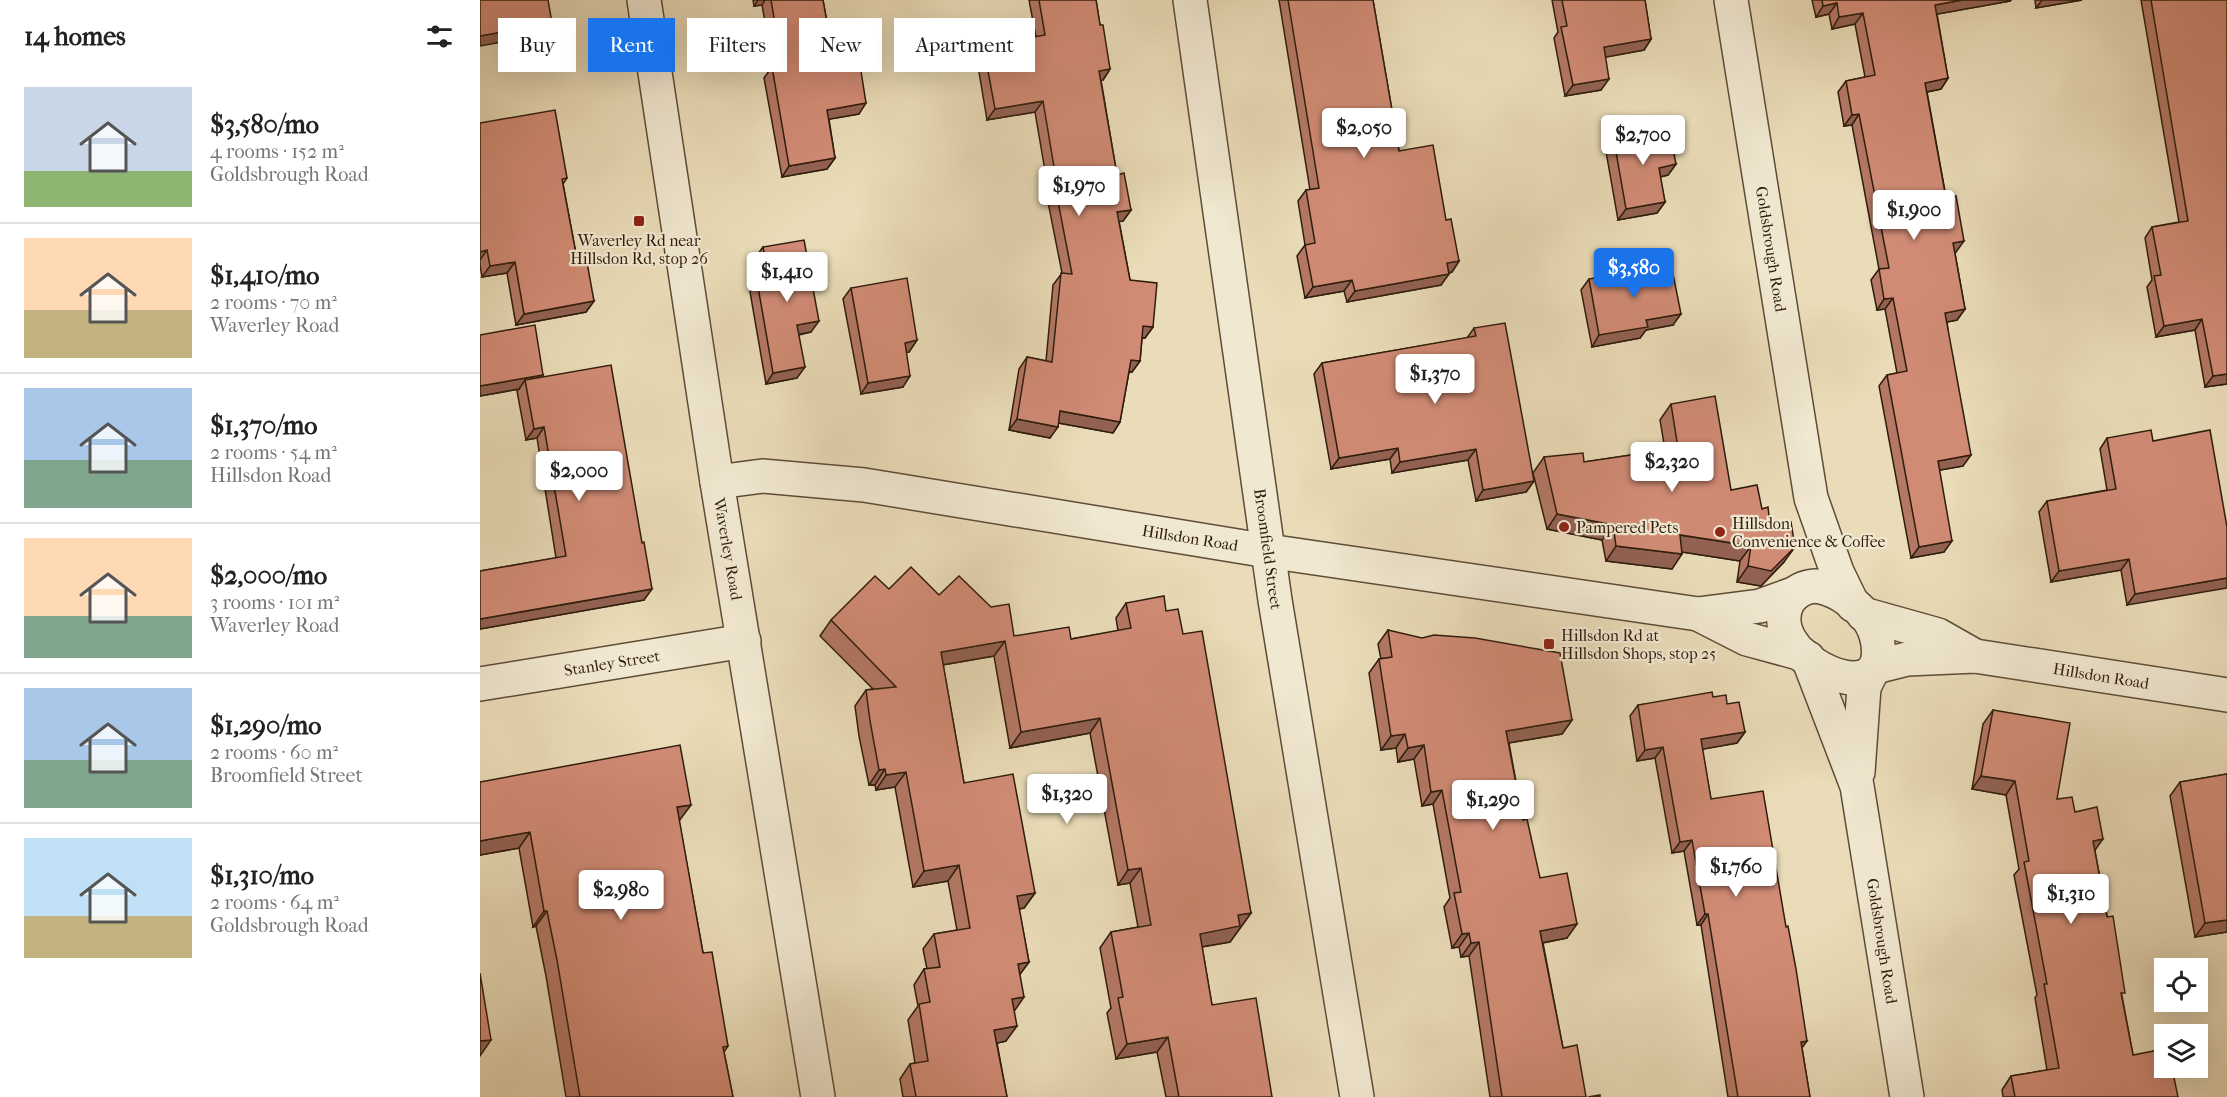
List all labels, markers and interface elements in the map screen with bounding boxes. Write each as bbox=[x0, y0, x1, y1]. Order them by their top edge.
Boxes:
chip: Buy bbox=[498, 18, 576, 72]
chip: Rent bbox=[588, 18, 675, 72]
chip: Filters bbox=[687, 18, 787, 72]
chip: New bbox=[799, 18, 882, 72]
chip: Apartment bbox=[894, 18, 1035, 72]
icon: filters bbox=[423, 20, 456, 53]
text: 14 homes bbox=[24, 21, 126, 52]
pin: $2,050 bbox=[1315, 108, 1413, 159]
text: $3,580/mo bbox=[210, 109, 319, 140]
icon: home bbox=[72, 111, 144, 183]
pin: $2,700 bbox=[1594, 115, 1692, 166]
text: $2,050 bbox=[1336, 116, 1392, 139]
text: $2,700 bbox=[1615, 123, 1671, 146]
text: 4 rooms · 152 m² bbox=[210, 140, 344, 163]
text: Goldsbrough Road bbox=[210, 163, 369, 186]
pin: $1,970 bbox=[1030, 166, 1128, 217]
text: $1,970 bbox=[1052, 174, 1106, 197]
street label: Goldsbrough Road bbox=[1752, 185, 1790, 313]
pin: $1,900 bbox=[1865, 190, 1963, 241]
text: $1,900 bbox=[1887, 198, 1941, 221]
marker: Waverley Rd near Hillsdon Rd, stop 26 bbox=[632, 214, 646, 228]
place label: Waverley Rd near Hillsdon Rd, stop 26 bbox=[570, 231, 708, 268]
pin: $3,580 bbox=[1585, 248, 1683, 299]
pin: $1,410 bbox=[738, 252, 836, 303]
text: $3,580 bbox=[1608, 256, 1660, 279]
text: $1,410/mo bbox=[210, 260, 320, 291]
text: $1,410 bbox=[761, 260, 813, 283]
icon: home bbox=[72, 262, 144, 334]
text: 2 rooms · 70 m² bbox=[210, 291, 337, 314]
text: Waverley Road bbox=[210, 314, 339, 337]
pin: $1,370 bbox=[1386, 354, 1484, 405]
text: $1,370 bbox=[1410, 362, 1461, 385]
text: $1,370/mo bbox=[210, 410, 317, 441]
icon: home bbox=[72, 412, 144, 484]
text: 2 rooms · 54 m² bbox=[210, 441, 337, 464]
pin: $2,320 bbox=[1623, 442, 1721, 493]
text: $2,320 bbox=[1645, 450, 1699, 473]
pin: $2,000 bbox=[530, 451, 628, 502]
text: $2,000 bbox=[550, 459, 608, 482]
text: Hillsdon Road bbox=[210, 464, 332, 487]
street label: Broomfield Street bbox=[1250, 487, 1286, 611]
street label: Waverley Road bbox=[709, 495, 746, 602]
place label: Hillsdon Convenience & Coffee bbox=[1732, 514, 1886, 551]
place label: Pampered Pets bbox=[1576, 518, 1678, 537]
marker: Pampered Pets bbox=[1557, 520, 1571, 534]
street label: Hillsdon Road bbox=[1141, 521, 1240, 555]
marker: Hillsdon Convenience & Coffee bbox=[1713, 525, 1727, 539]
text: $2,000/mo bbox=[210, 560, 327, 591]
icon: home bbox=[72, 562, 144, 634]
text: 3 rooms · 101 m² bbox=[210, 591, 339, 614]
text: Waverley Road bbox=[210, 614, 339, 637]
place label: Hillsdon Rd at Hillsdon Shops, stop 25 bbox=[1561, 626, 1716, 663]
marker: Hillsdon Rd at Hillsdon Shops, stop 25 bbox=[1542, 637, 1556, 651]
street label: Stanley Street bbox=[563, 646, 662, 680]
street label: Hillsdon Road bbox=[2052, 659, 2151, 693]
text: $1,290/mo bbox=[210, 710, 321, 741]
icon: home bbox=[72, 712, 144, 784]
text: 2 rooms · 60 m² bbox=[210, 741, 338, 764]
text: Broomfield Street bbox=[210, 764, 363, 787]
pin: $1,320 bbox=[1018, 774, 1116, 825]
pin: $1,290 bbox=[1444, 780, 1542, 831]
text: $1,320 bbox=[1041, 782, 1093, 805]
text: $1,290 bbox=[1466, 788, 1520, 811]
pin: $1,760 bbox=[1687, 847, 1785, 898]
text: $1,760 bbox=[1710, 855, 1762, 878]
text: $1,310/mo bbox=[210, 860, 314, 891]
icon: home bbox=[72, 862, 144, 934]
pin: $2,980 bbox=[572, 870, 670, 921]
pin: $1,310 bbox=[2022, 874, 2120, 925]
street label: Goldsbrough Road bbox=[1863, 877, 1901, 1005]
text: $2,980 bbox=[593, 878, 649, 901]
text: $1,310 bbox=[2047, 882, 2095, 905]
text: 2 rooms · 64 m² bbox=[210, 891, 339, 914]
text: Goldsbrough Road bbox=[210, 914, 369, 937]
map controls bbox=[2154, 958, 2208, 1078]
button: locate bbox=[2154, 958, 2208, 1012]
button: layers bbox=[2154, 1024, 2208, 1078]

